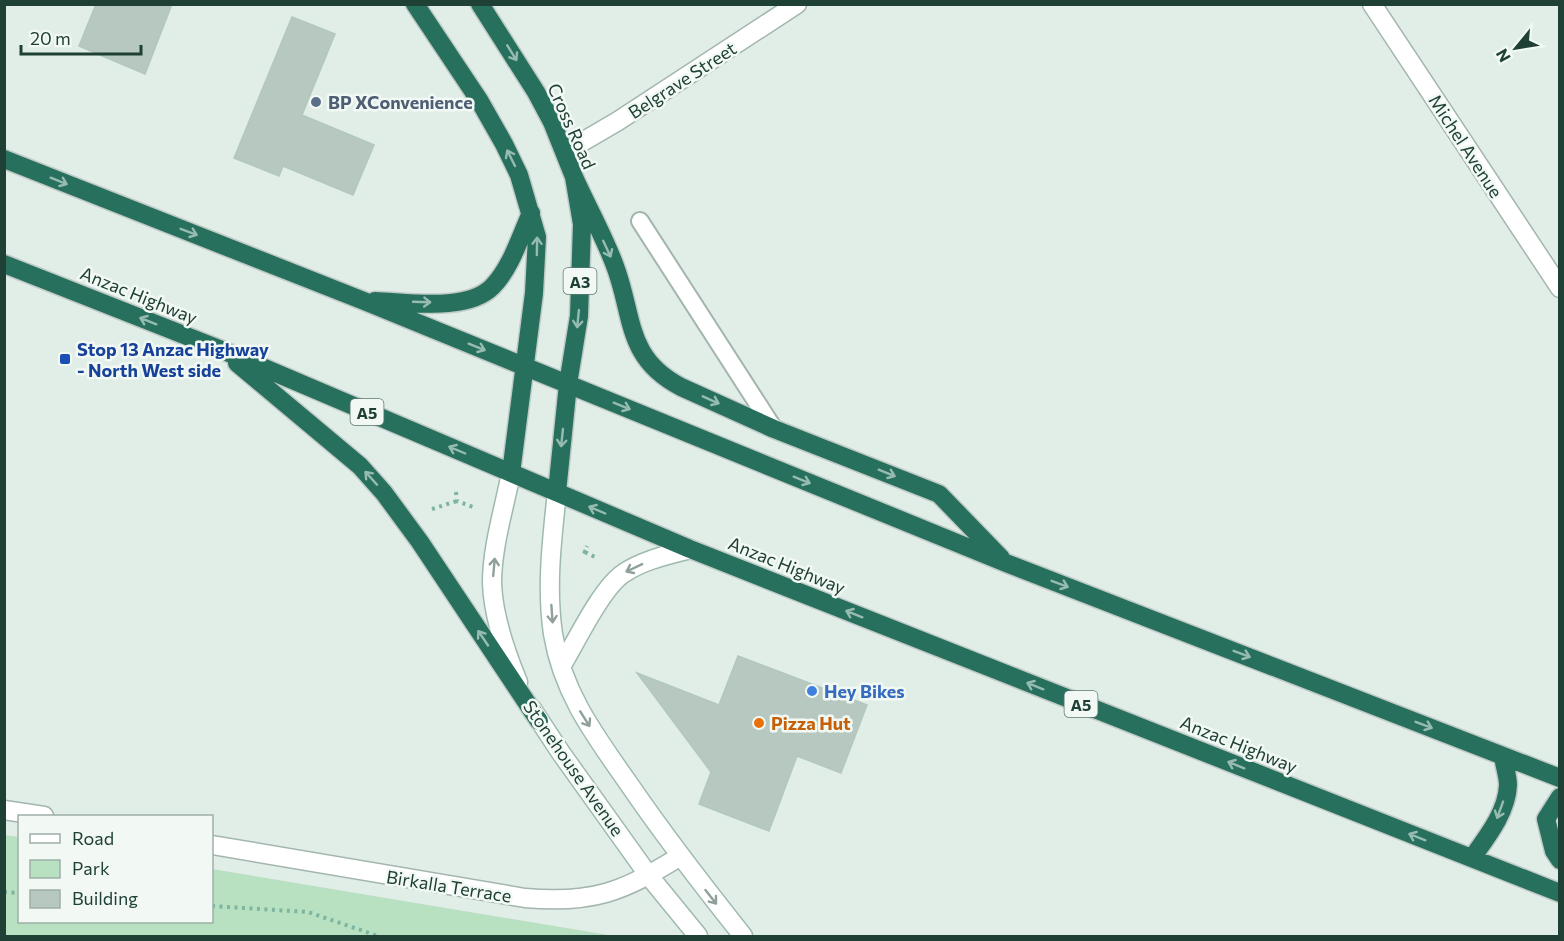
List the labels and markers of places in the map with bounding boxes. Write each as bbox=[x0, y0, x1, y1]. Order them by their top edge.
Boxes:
place label: BP XConvenience bbox=[328, 91, 473, 113]
marker: BP XConvenience bbox=[309, 95, 323, 109]
place label: Stop 13 Anzac Highway - North West side bbox=[77, 338, 269, 381]
marker: Stop 13 Anzac Highway - North West side bbox=[58, 352, 72, 366]
place label: Hey Bikes bbox=[824, 680, 905, 702]
marker: Hey Bikes bbox=[805, 684, 819, 698]
place label: Pizza Hut bbox=[771, 712, 851, 734]
marker: Pizza Hut bbox=[752, 716, 766, 730]

